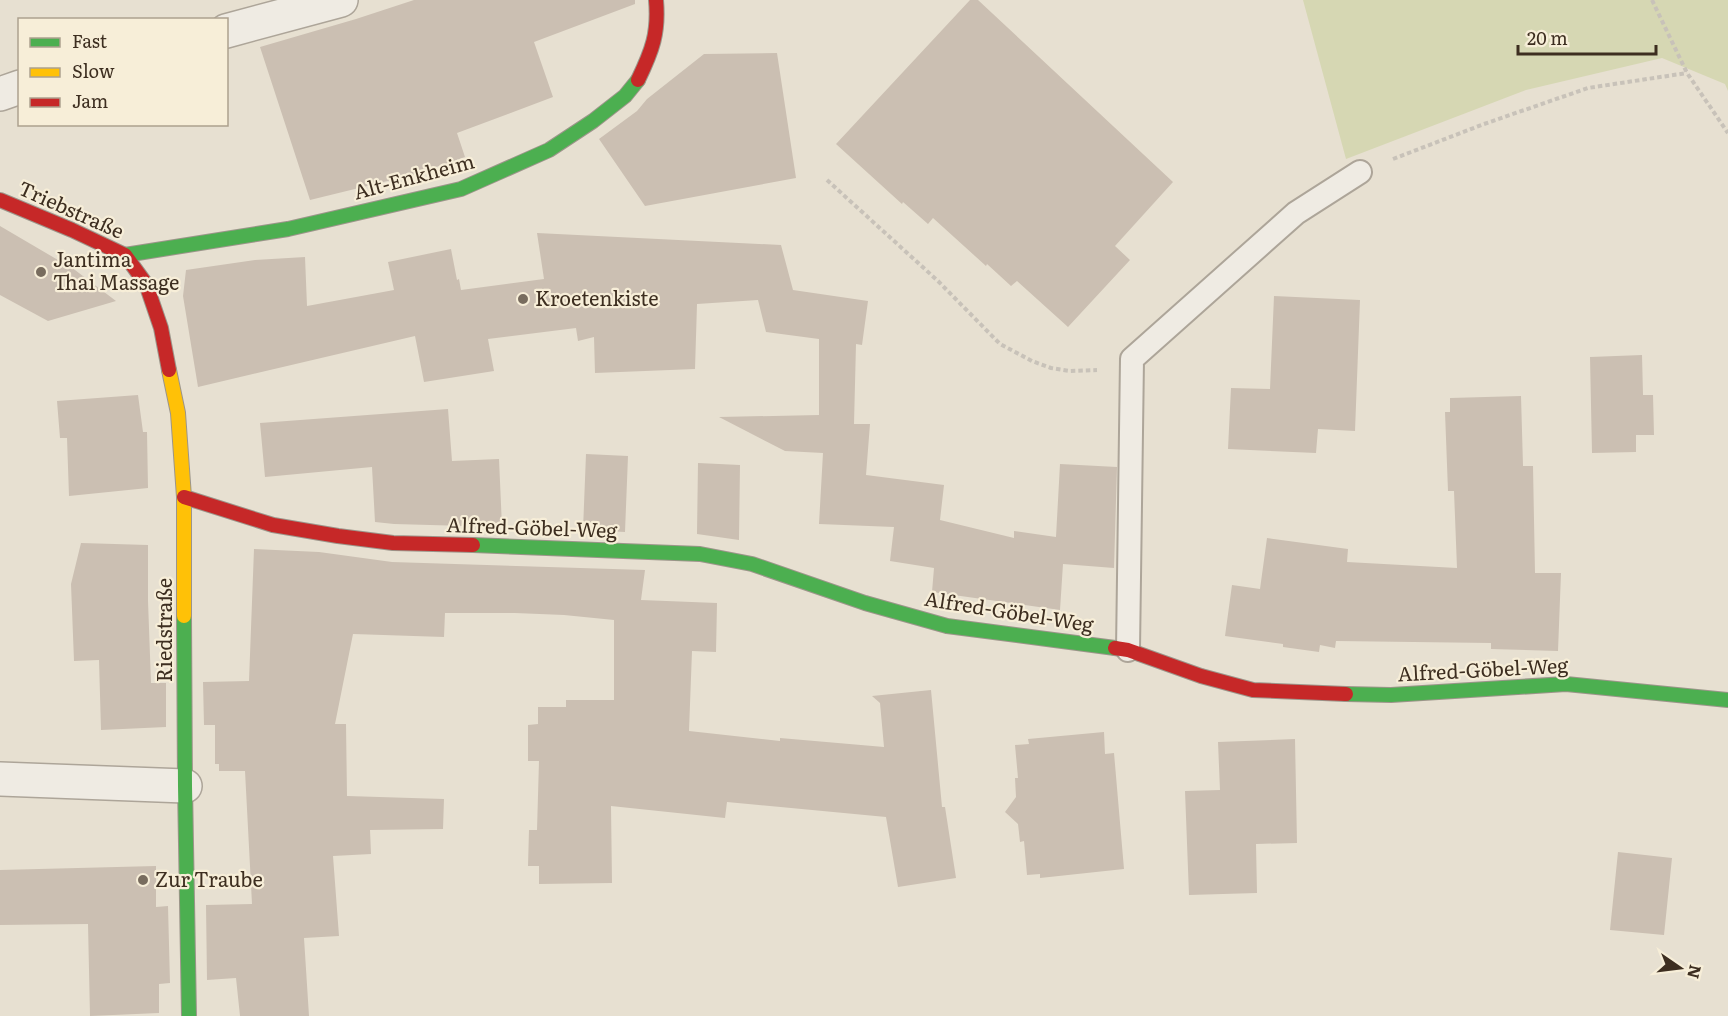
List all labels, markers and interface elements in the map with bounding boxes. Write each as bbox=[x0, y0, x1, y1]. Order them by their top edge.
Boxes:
legend bbox=[18, 18, 228, 126]
scale bar bbox=[1518, 18, 1656, 56]
text: 20 m bbox=[1527, 24, 1568, 51]
text: Fast bbox=[72, 27, 108, 54]
text: Slow bbox=[72, 57, 115, 84]
text: Jam bbox=[72, 87, 108, 114]
street label: Alt-Enkheim bbox=[350, 145, 477, 206]
street label: Triebstraße bbox=[14, 172, 129, 245]
place label: Jantima Thai Massage bbox=[53, 243, 179, 296]
marker: Jantima Thai Massage bbox=[34, 265, 48, 279]
place label: Kroetenkiste bbox=[535, 282, 659, 312]
marker: Kroetenkiste bbox=[516, 292, 530, 306]
street label: Alfred-Göbel-Weg bbox=[446, 508, 619, 544]
street label: Riedstraße bbox=[148, 578, 178, 682]
street label: Alfred-Göbel-Weg bbox=[923, 582, 1097, 638]
street label: Alfred-Göbel-Weg bbox=[1397, 649, 1570, 687]
place label: Zur Traube bbox=[155, 863, 263, 893]
marker: Zur Traube bbox=[136, 873, 150, 887]
north arrow bbox=[1650, 938, 1710, 998]
text: N bbox=[1682, 962, 1709, 981]

